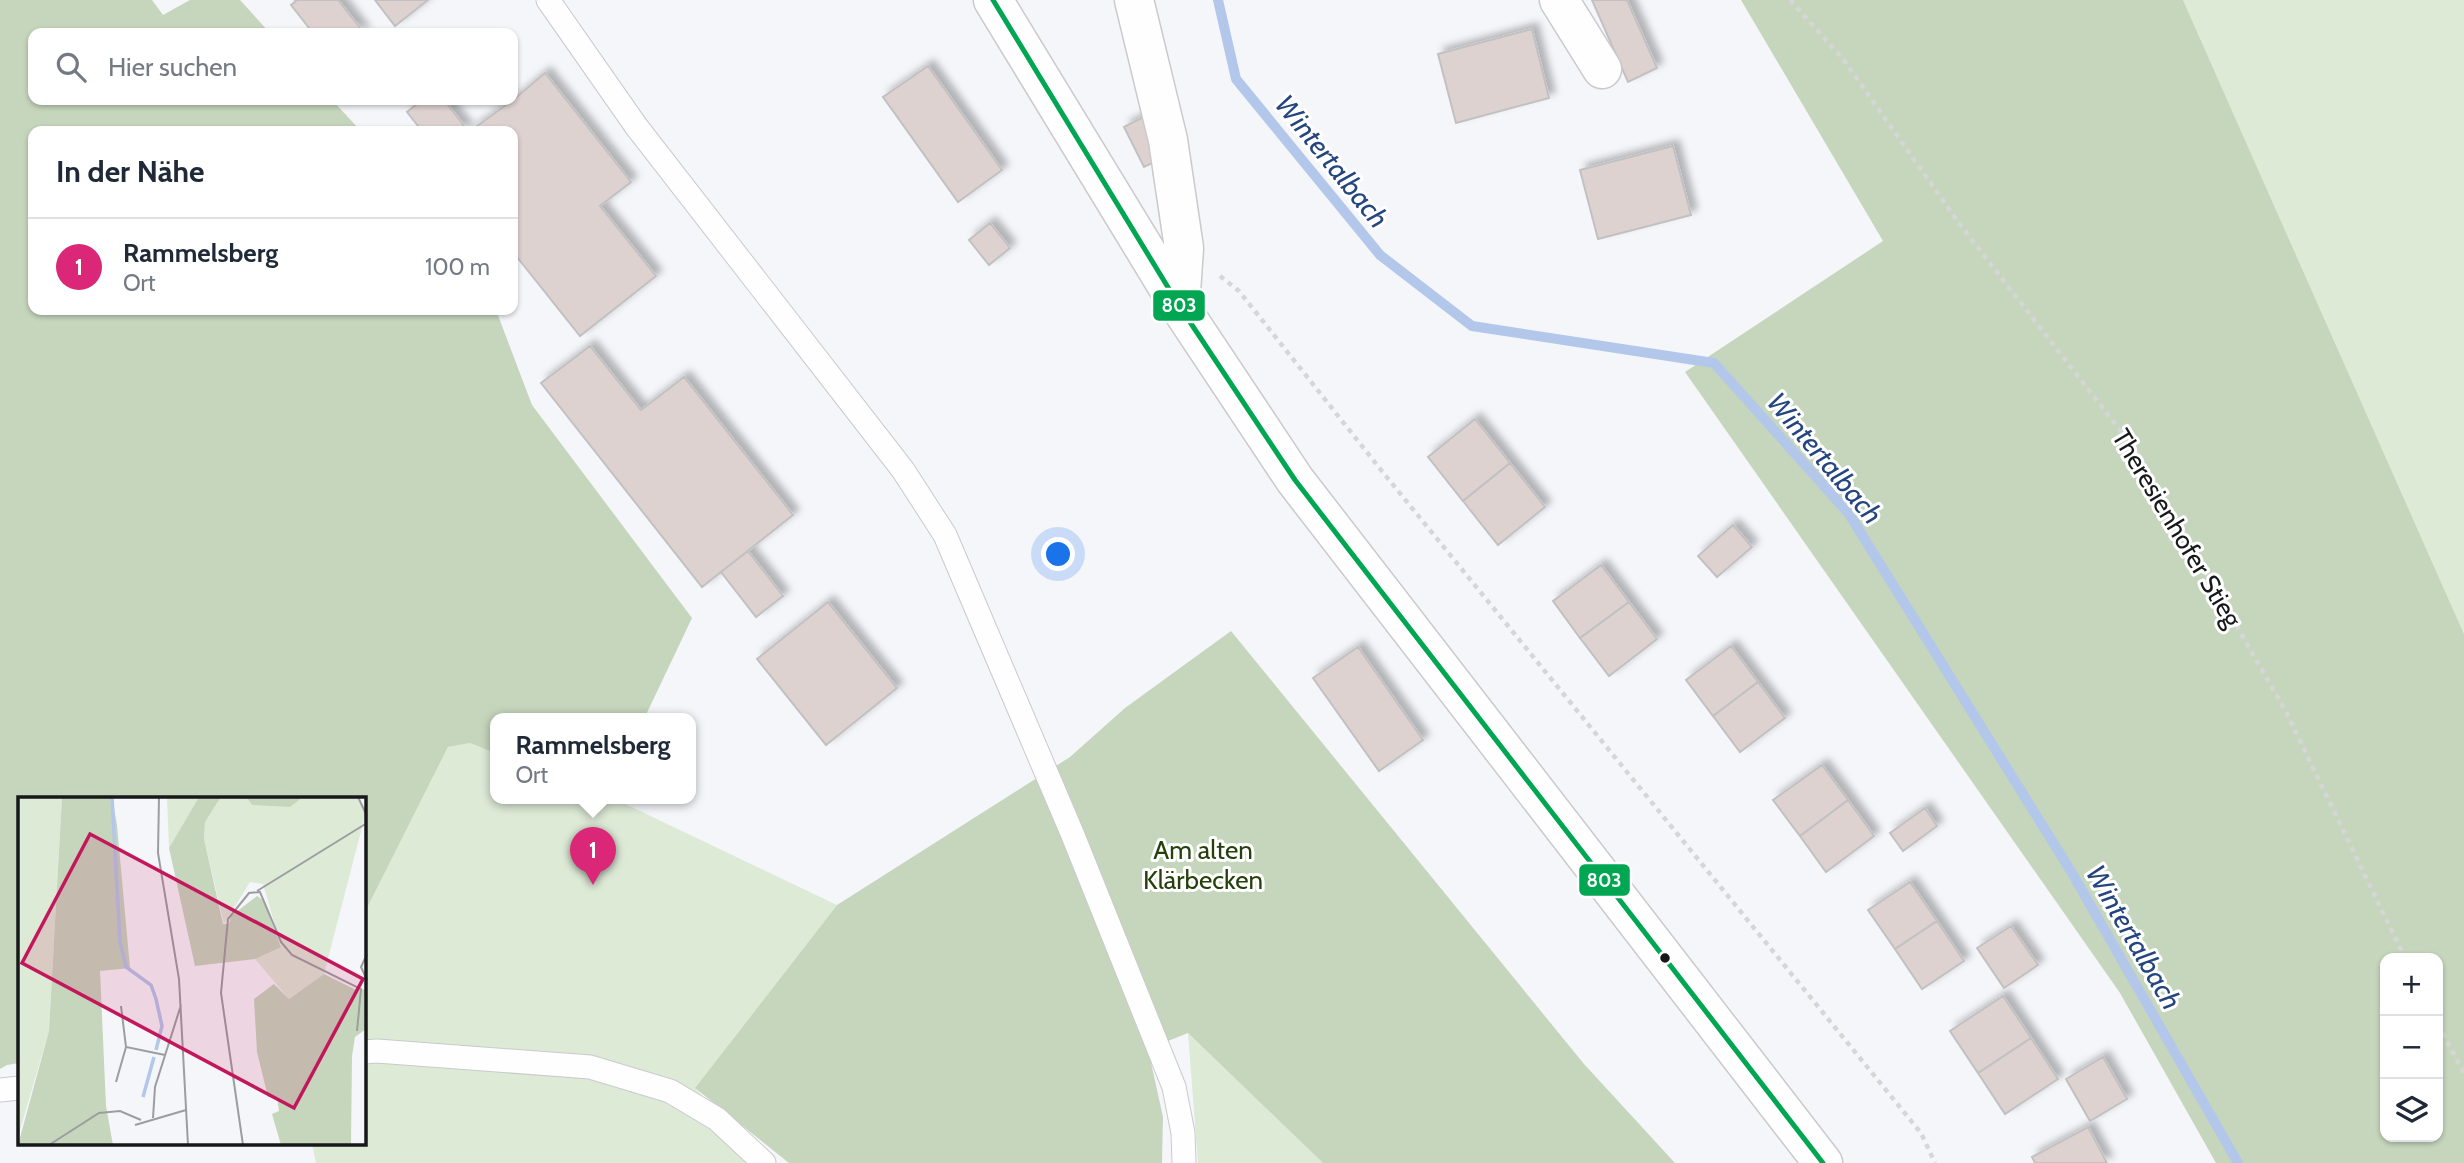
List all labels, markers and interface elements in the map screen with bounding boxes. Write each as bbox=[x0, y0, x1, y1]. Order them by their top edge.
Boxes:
search box bbox=[28, 28, 518, 105]
icon: search bbox=[52, 48, 90, 86]
text: Hier suchen bbox=[108, 51, 237, 83]
water label: Wintertalbach bbox=[1268, 88, 1396, 234]
text: In der Nähe bbox=[56, 153, 205, 190]
text: Rammelsberg bbox=[123, 237, 278, 269]
text: 1 bbox=[75, 253, 83, 281]
text: 100 m bbox=[425, 253, 490, 281]
text: Ort bbox=[123, 269, 156, 297]
line badge: 803 bbox=[1152, 289, 1206, 322]
text: 803 bbox=[1161, 294, 1197, 317]
water label: Wintertalbach bbox=[1760, 385, 1890, 531]
street label: Theresienhofer Stieg bbox=[2105, 423, 2249, 634]
your location bbox=[1041, 537, 1075, 571]
popup bbox=[490, 713, 696, 804]
text: Rammelsberg bbox=[515, 729, 671, 761]
text: Ort bbox=[515, 761, 548, 789]
inset map bbox=[18, 797, 366, 1146]
pin: 1 bbox=[570, 827, 616, 885]
park label: Am alten Klärbecken bbox=[1143, 834, 1263, 896]
water label: Wintertalbach bbox=[2079, 859, 2189, 1015]
line badge: 803 bbox=[1578, 863, 1631, 897]
text: 803 bbox=[1586, 869, 1622, 892]
unlabelled marker bbox=[1658, 951, 1672, 965]
map controls bbox=[2380, 953, 2443, 1142]
button: + bbox=[2380, 953, 2443, 1016]
button: − bbox=[2380, 1016, 2443, 1079]
button: layers bbox=[2380, 1079, 2443, 1142]

